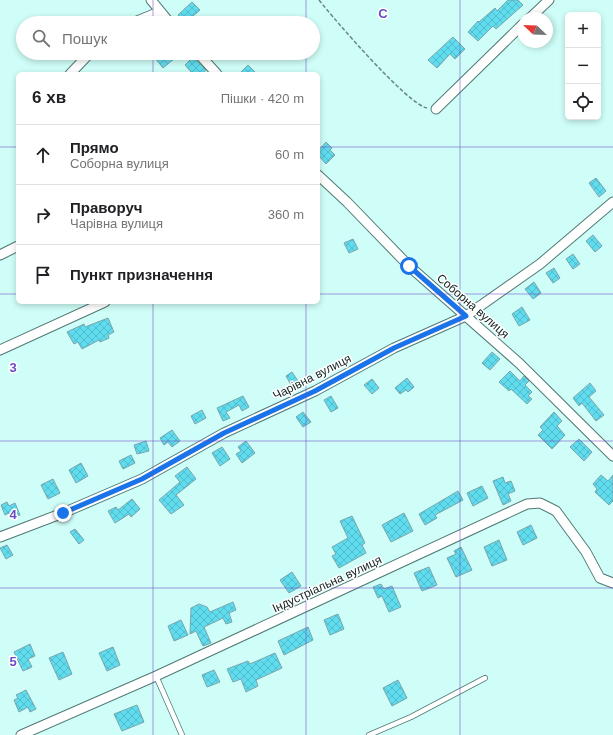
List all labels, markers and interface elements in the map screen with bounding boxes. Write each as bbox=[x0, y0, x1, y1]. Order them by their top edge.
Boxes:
text: C bbox=[378, 6, 388, 21]
north arrow bbox=[517, 12, 553, 48]
map controls bbox=[565, 12, 601, 120]
button: + bbox=[565, 12, 601, 48]
search box bbox=[16, 16, 320, 60]
icon: search bbox=[30, 27, 52, 49]
text: Пошук bbox=[62, 30, 107, 47]
button: − bbox=[565, 48, 601, 84]
button: locate bbox=[565, 84, 601, 120]
text: 6 хв bbox=[32, 88, 66, 107]
text: Пішки · 420 m bbox=[221, 91, 304, 106]
text: Прямо bbox=[70, 139, 119, 156]
icon: ahead bbox=[32, 144, 54, 166]
text: 60 m bbox=[275, 147, 304, 162]
text: Соборна вулиця bbox=[70, 156, 169, 171]
text: Праворуч bbox=[70, 199, 143, 216]
icon: right bbox=[32, 204, 54, 226]
text: 360 m bbox=[268, 207, 304, 222]
text: Чарівна вулиця bbox=[70, 216, 163, 231]
route start bbox=[400, 257, 418, 275]
icon: arrive bbox=[32, 264, 54, 286]
text: Пункт призначення bbox=[70, 266, 213, 283]
street label: Соборна вулиця bbox=[434, 271, 512, 341]
street label: Чарівна вулиця bbox=[271, 351, 353, 403]
text: 3 bbox=[9, 360, 17, 375]
route end bbox=[54, 504, 72, 522]
text: 4 bbox=[9, 507, 17, 522]
street label: Індустріальна вулиця bbox=[270, 552, 384, 616]
text: 5 bbox=[9, 654, 17, 669]

